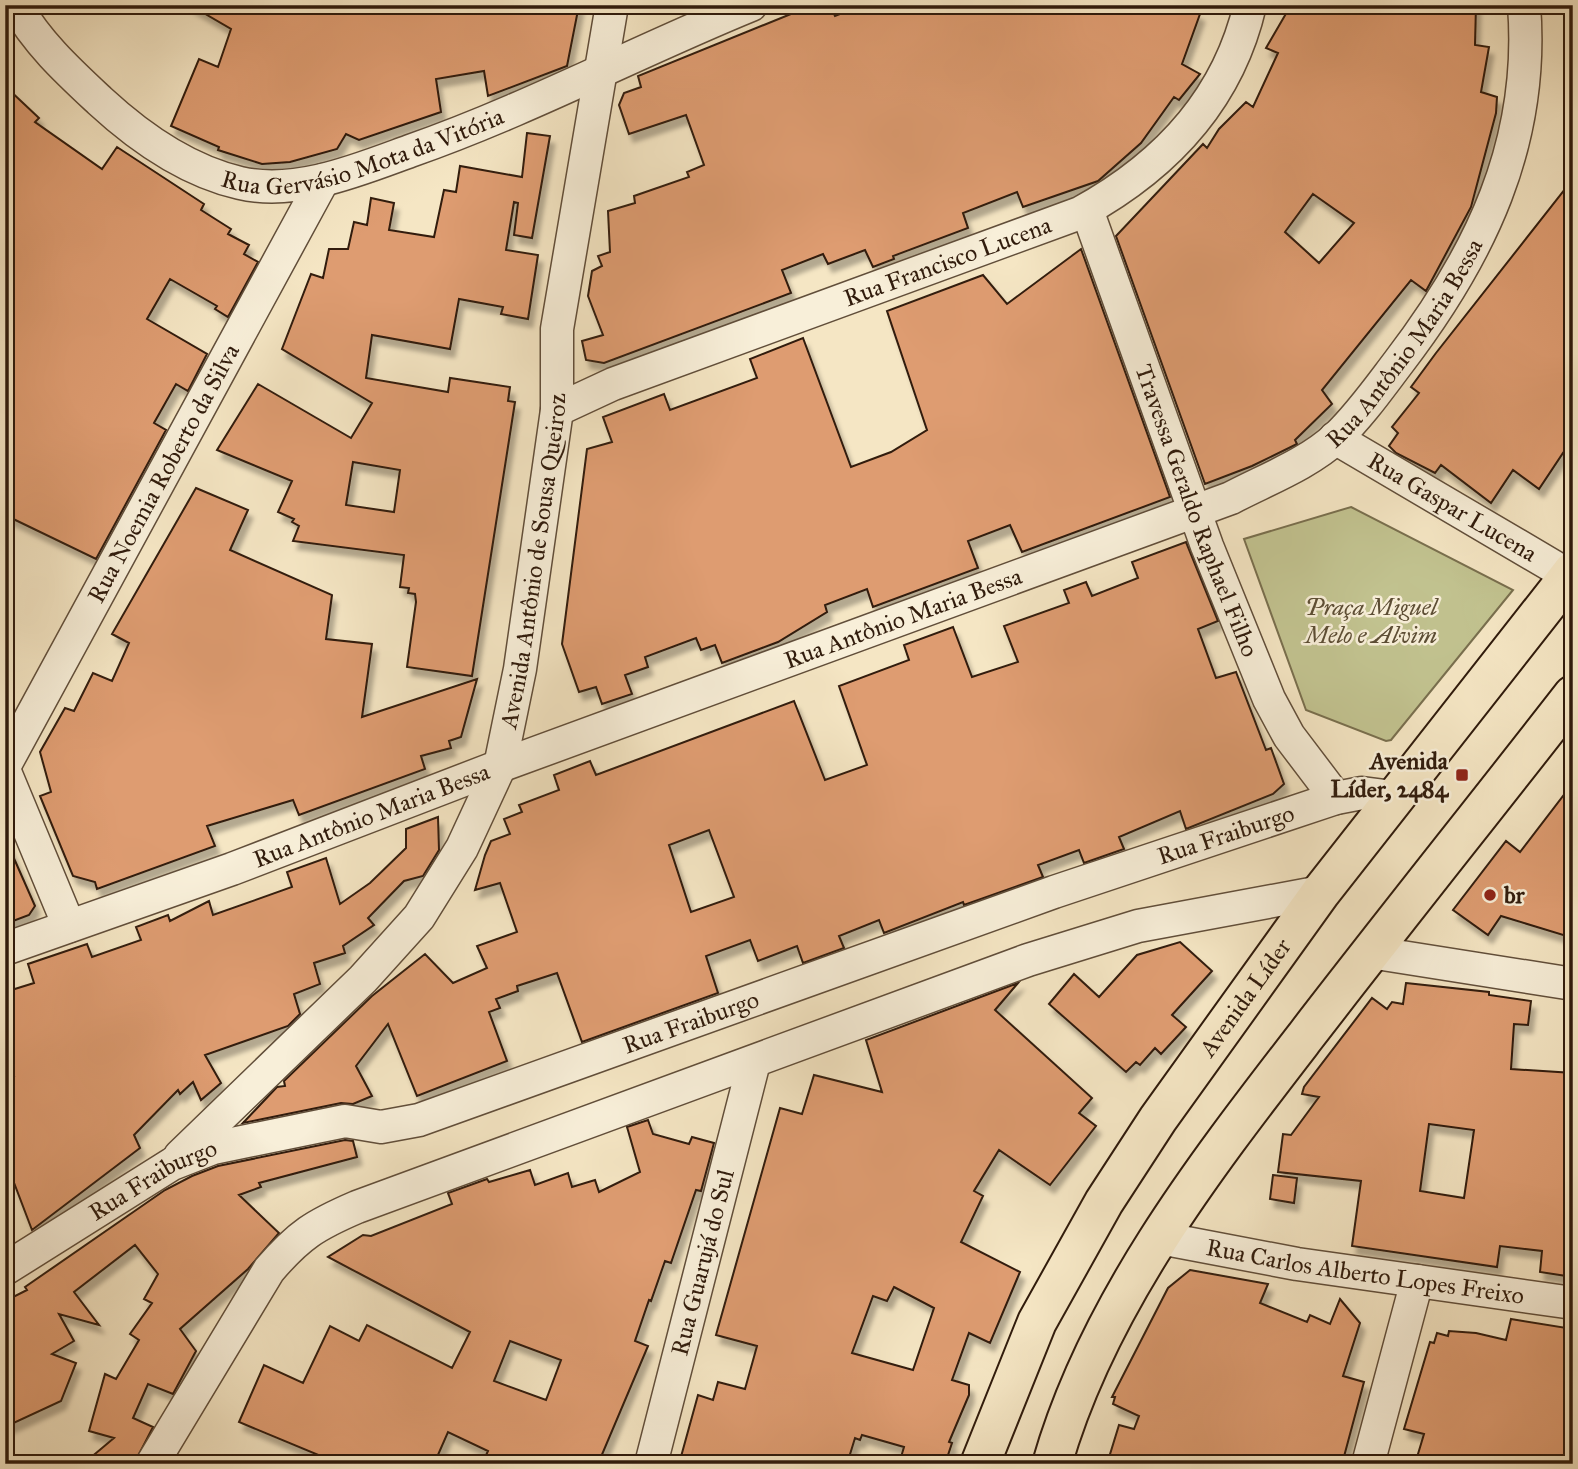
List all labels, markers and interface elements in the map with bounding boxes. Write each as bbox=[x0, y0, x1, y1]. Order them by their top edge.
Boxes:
street label: Rua Gervásio Mota da Vitória bbox=[218, 101, 509, 202]
street label: Rua Francisco Lucena bbox=[840, 209, 1056, 313]
street label: Rua Antônio Maria Bessa bbox=[1320, 233, 1490, 455]
street label: Rua Noemia Roberto da Silva bbox=[81, 338, 246, 608]
street label: Travessa Geraldo Raphael Filho bbox=[1128, 360, 1265, 661]
street label: Avenida Antônio de Sousa Queiroz bbox=[493, 393, 573, 732]
street label: Rua Gaspar Lucena bbox=[1362, 446, 1543, 569]
street label: Rua Antônio Maria Bessa bbox=[780, 561, 1027, 676]
park label: Praça Miguel Melo e Alvim bbox=[1303, 592, 1440, 650]
place label: Avenida Líder, 2484 bbox=[1331, 746, 1450, 804]
street label: Rua Antônio Maria Bessa bbox=[249, 756, 495, 874]
marker: Avenida Líder, 2484 bbox=[1454, 767, 1470, 783]
street label: Rua Fraiburgo bbox=[1154, 798, 1298, 871]
place label: br bbox=[1503, 880, 1526, 910]
marker: br bbox=[1482, 887, 1498, 903]
street label: Avenida Líder bbox=[1192, 932, 1298, 1063]
street label: Rua Fraiburgo bbox=[619, 984, 763, 1061]
street label: Rua Fraiburgo bbox=[83, 1133, 221, 1228]
street label: Rua Guarujá do Sul bbox=[664, 1166, 741, 1359]
street label: Rua Carlos Alberto Lopes Freixo bbox=[1204, 1232, 1526, 1311]

